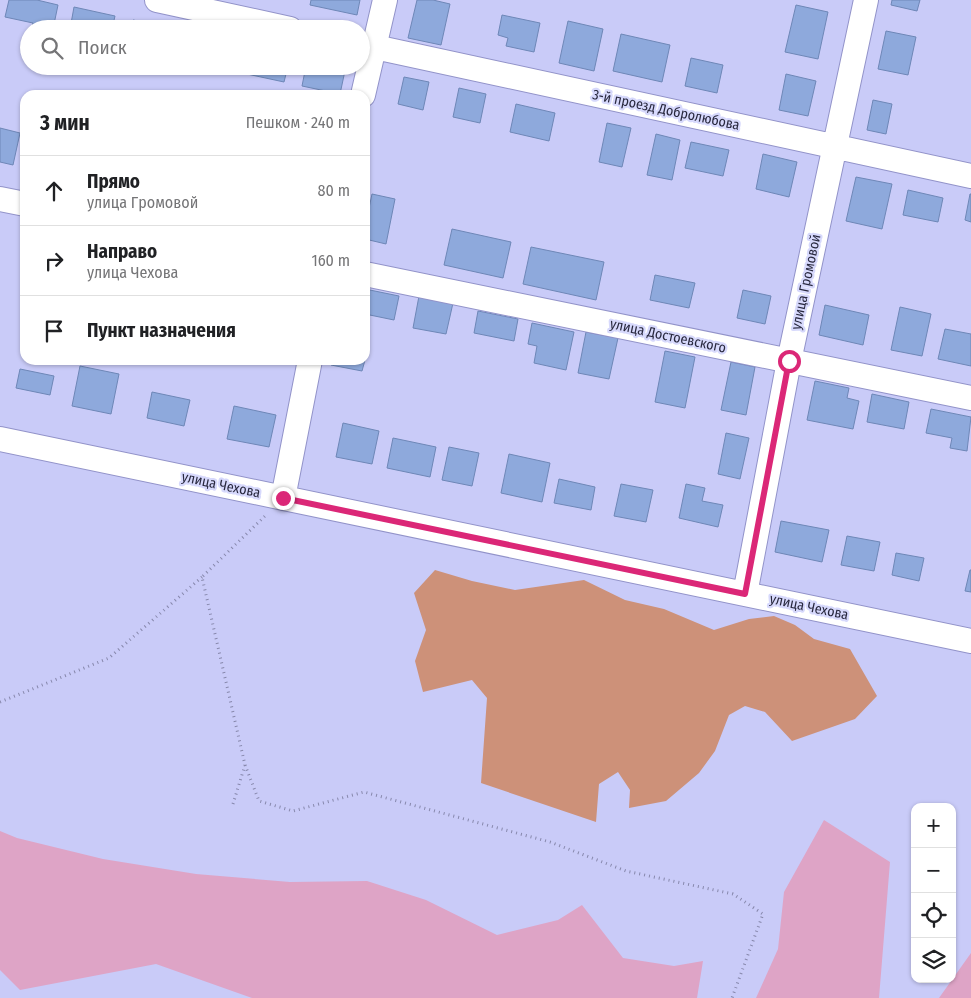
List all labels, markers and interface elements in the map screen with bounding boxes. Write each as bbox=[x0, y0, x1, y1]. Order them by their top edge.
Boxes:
search box bbox=[20, 20, 370, 75]
icon: search bbox=[38, 34, 66, 62]
text: Поиск bbox=[78, 36, 127, 59]
street label: 3-й проезд Добролюбова bbox=[591, 86, 741, 134]
text: 3 мин bbox=[40, 110, 90, 136]
text: Пешком · 240 m bbox=[246, 113, 350, 132]
text: Прямо bbox=[87, 170, 140, 193]
icon: ahead bbox=[40, 177, 68, 205]
text: 80 m bbox=[318, 181, 350, 200]
text: улица Громовой bbox=[87, 193, 198, 212]
street label: улица Громовой bbox=[788, 233, 824, 331]
text: Направо bbox=[87, 240, 157, 263]
icon: right bbox=[40, 247, 68, 275]
text: 160 m bbox=[311, 251, 350, 270]
text: улица Чехова bbox=[87, 263, 178, 282]
street label: улица Достоевского bbox=[608, 315, 728, 357]
icon: arrive bbox=[40, 317, 68, 345]
text: Пункт назначения bbox=[87, 319, 236, 342]
route start bbox=[778, 350, 801, 373]
street label: улица Чехова bbox=[180, 468, 262, 502]
route end bbox=[272, 487, 295, 510]
street label: улица Чехова bbox=[768, 590, 850, 624]
map controls bbox=[911, 803, 956, 983]
button: + bbox=[911, 803, 956, 848]
button: − bbox=[911, 848, 956, 893]
button: locate bbox=[911, 893, 956, 938]
button: layers bbox=[911, 938, 956, 983]

